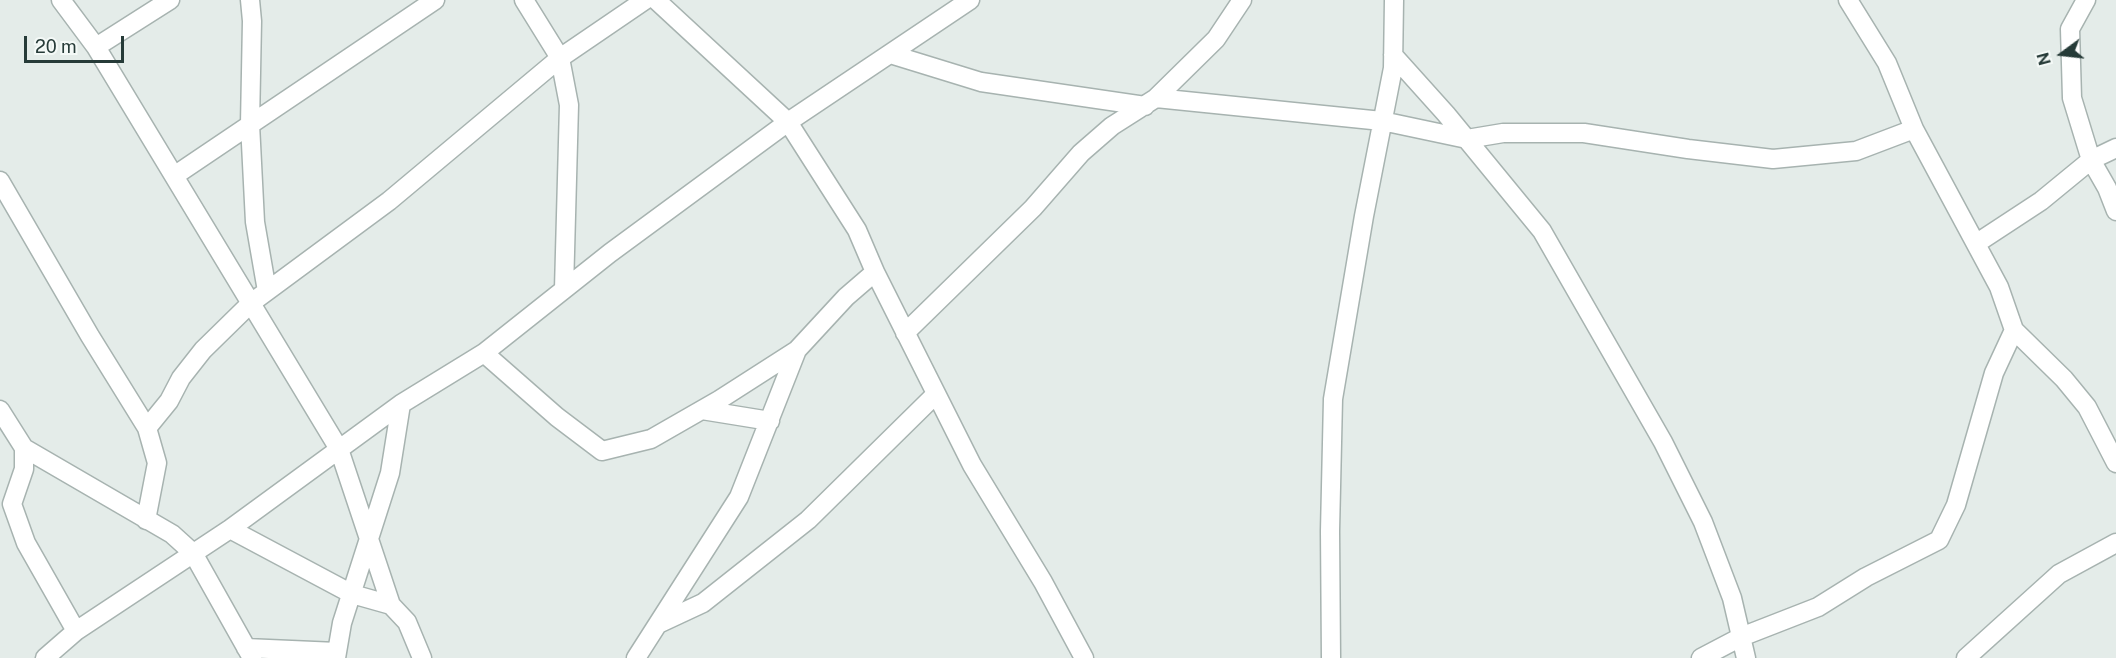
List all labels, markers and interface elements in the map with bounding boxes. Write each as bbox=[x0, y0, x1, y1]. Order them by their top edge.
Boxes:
scale bar bbox=[27, 24, 128, 62]
north arrow bbox=[2032, 24, 2092, 84]
text: 20 m bbox=[35, 36, 77, 57]
text: N bbox=[2033, 50, 2055, 67]

